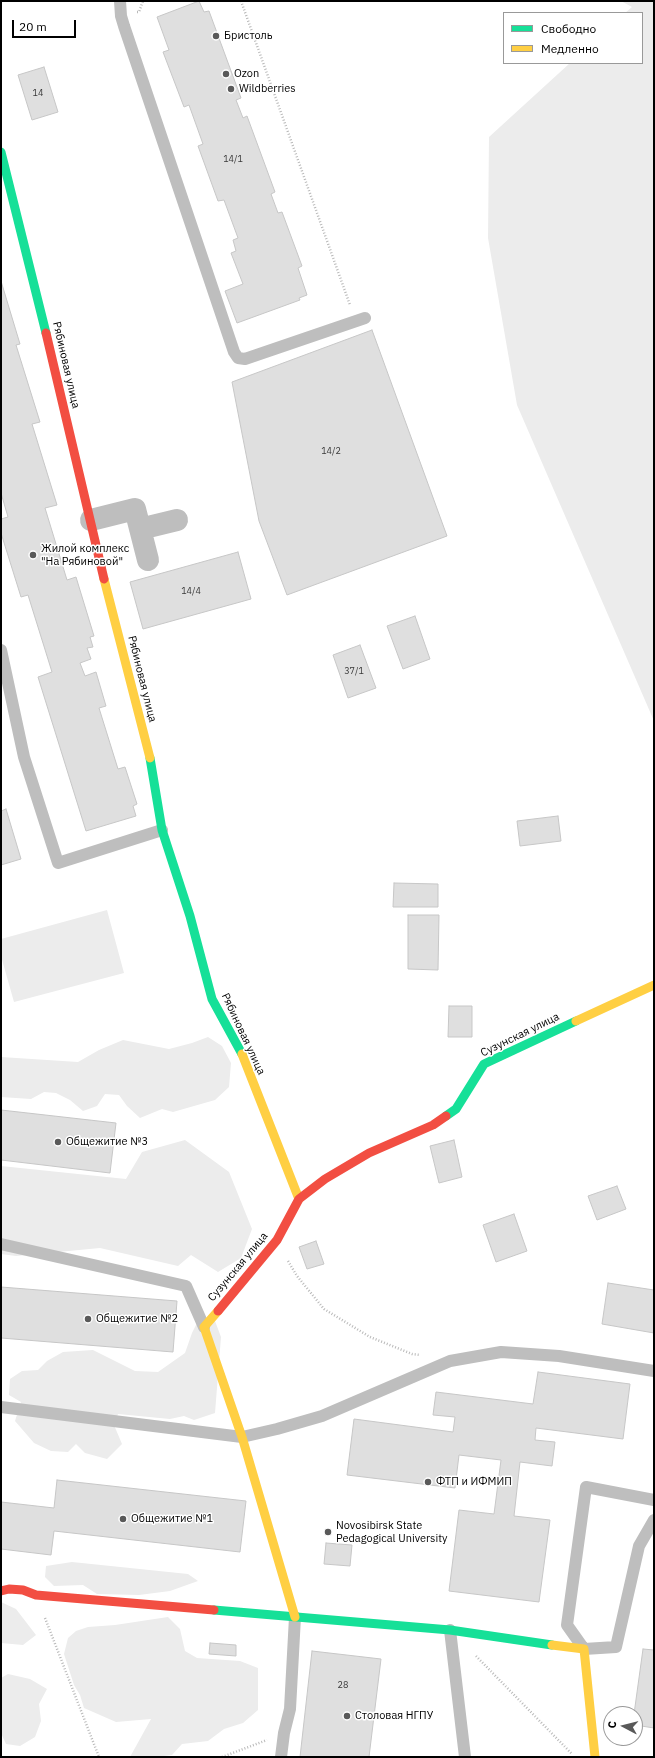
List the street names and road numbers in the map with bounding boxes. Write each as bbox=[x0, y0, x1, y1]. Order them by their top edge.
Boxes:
street label: Рябиновая улица bbox=[50, 320, 82, 410]
street label: Рябиновая улица bbox=[125, 634, 159, 724]
street label: Рябиновая улица bbox=[218, 991, 268, 1077]
street label: Сузунская улица bbox=[478, 1010, 562, 1060]
street label: Сузунская улица bbox=[205, 1230, 271, 1304]

